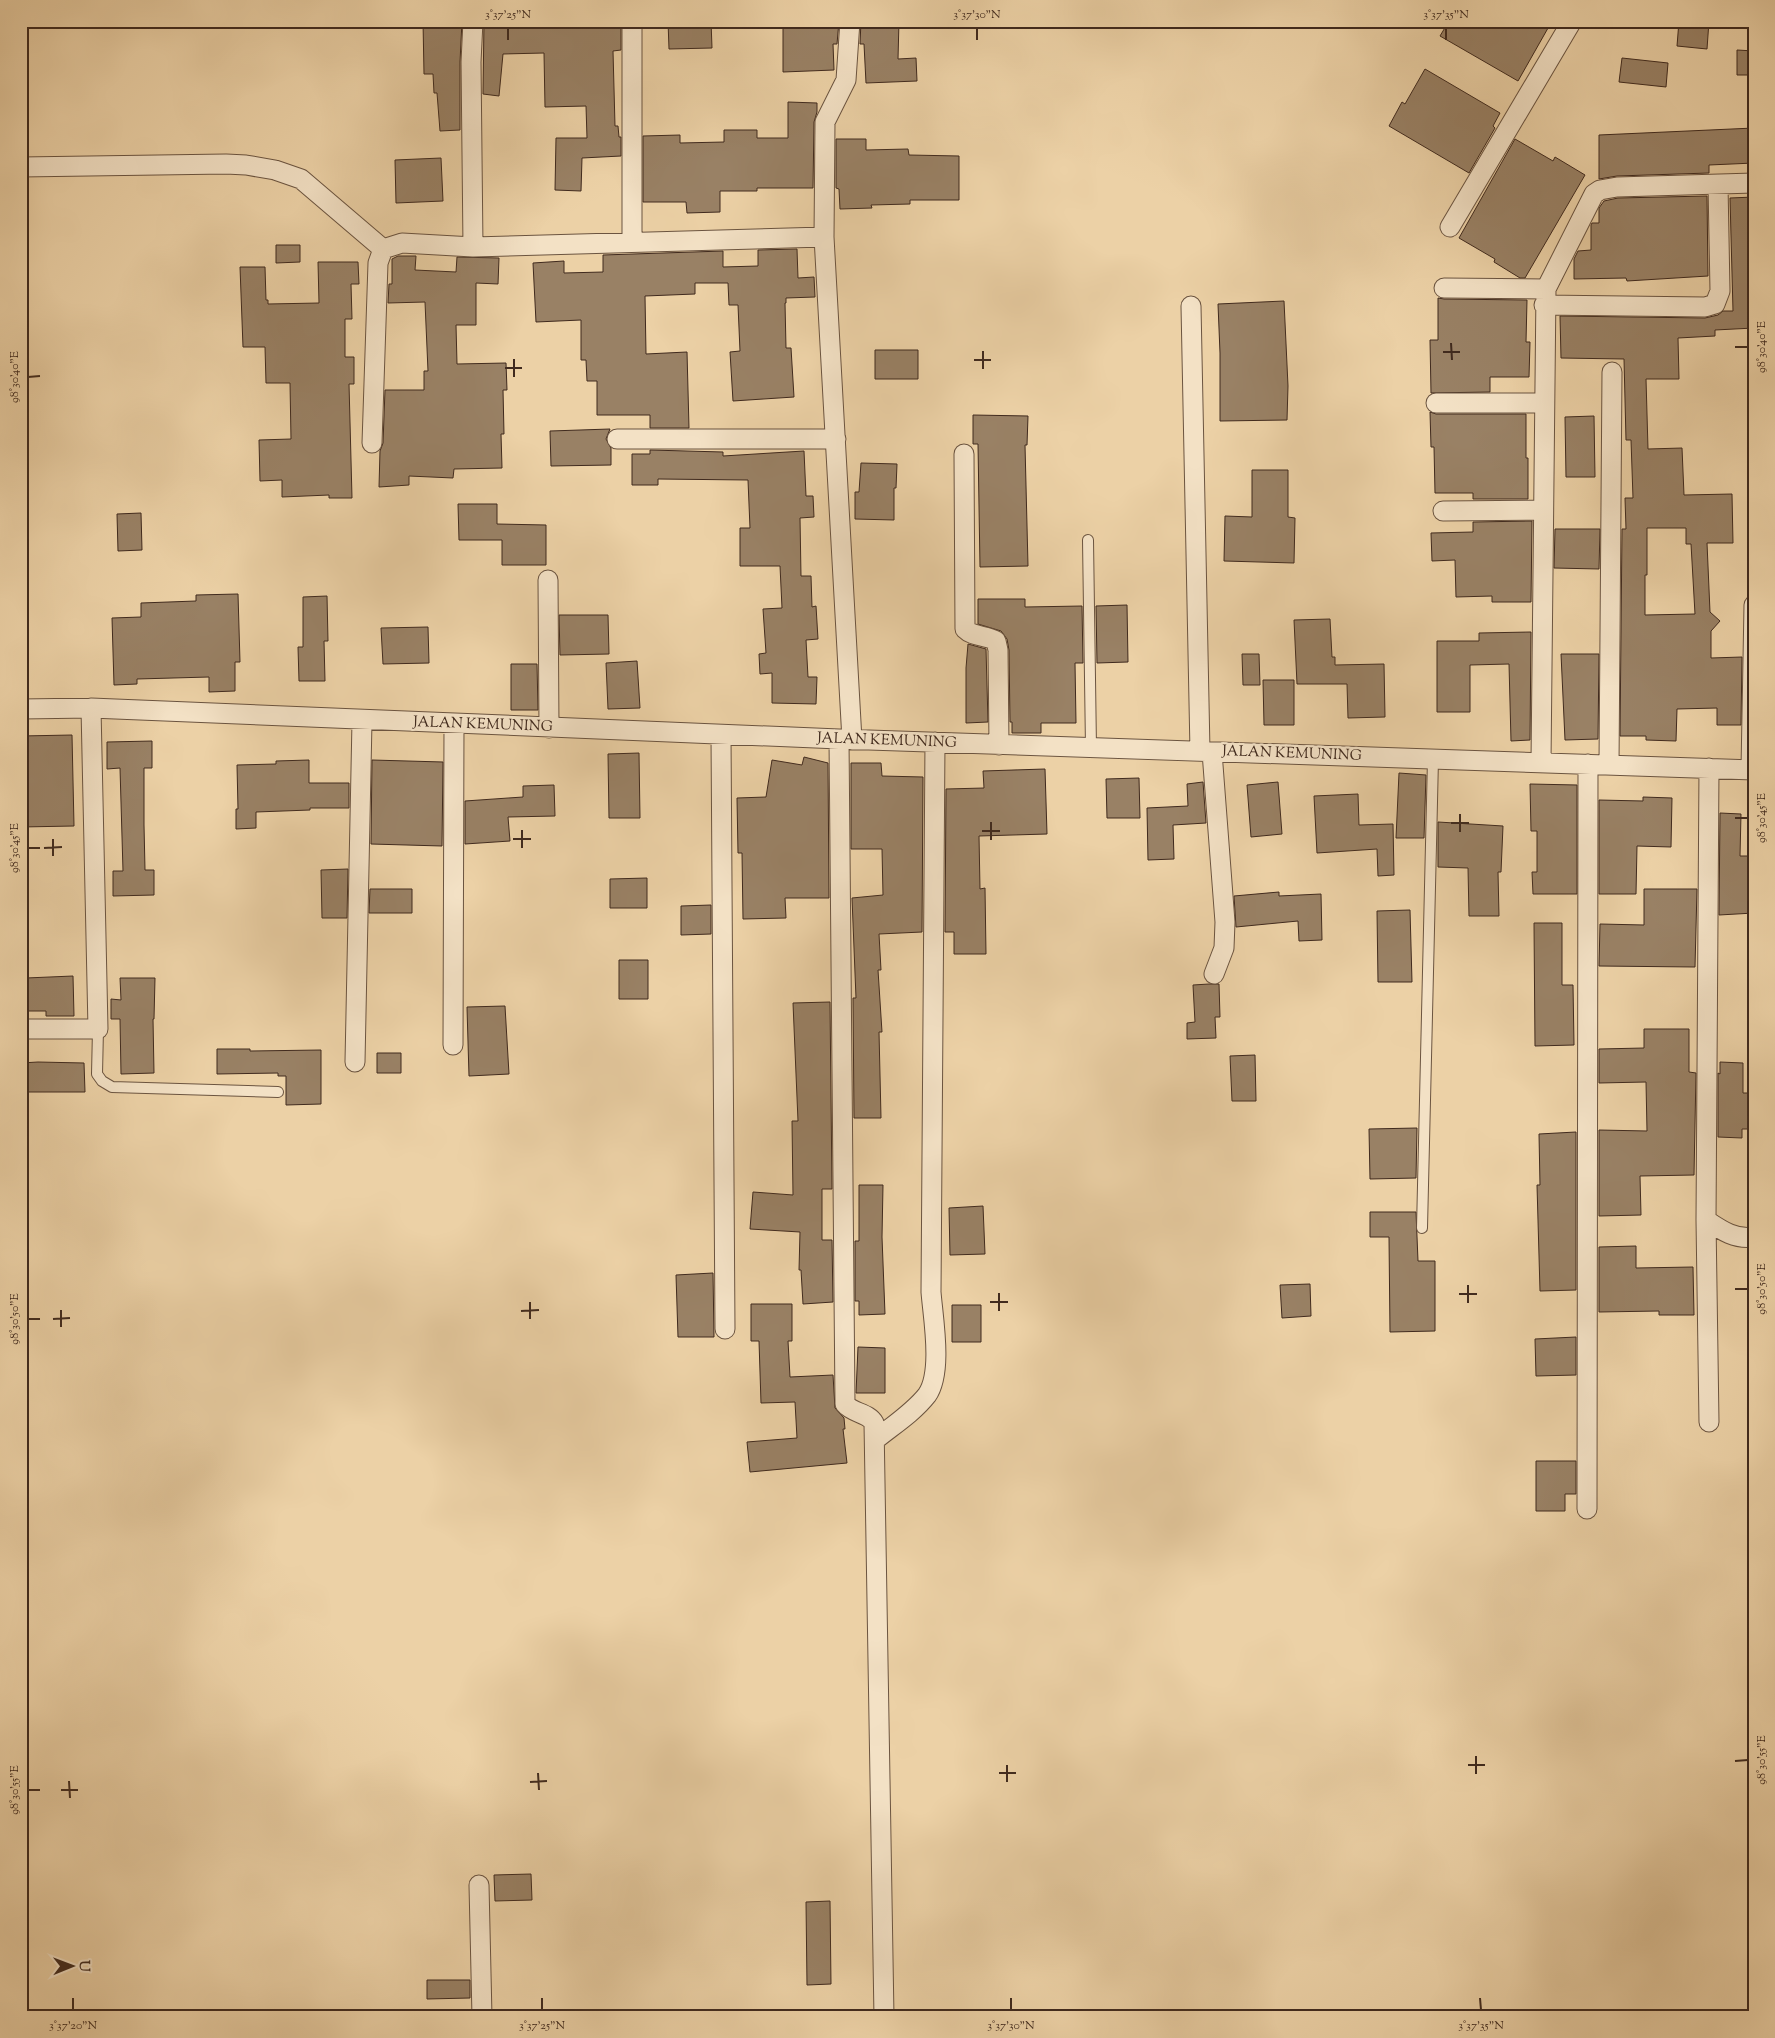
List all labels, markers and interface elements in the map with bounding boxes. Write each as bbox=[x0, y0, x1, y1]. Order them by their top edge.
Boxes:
text: 3°37'25"N bbox=[485, 6, 532, 24]
text: 3°37'30"N bbox=[953, 6, 1001, 24]
text: 3°37'35"N bbox=[1423, 6, 1469, 24]
text: 98°30'40"E bbox=[1753, 320, 1771, 373]
text: 98°30'40"E bbox=[6, 350, 24, 403]
street label: JALAN KEMUNING bbox=[412, 712, 553, 738]
street label: JALAN KEMUNING bbox=[816, 728, 957, 754]
street label: JALAN KEMUNING bbox=[1221, 741, 1362, 767]
text: 98°30'45"E bbox=[1753, 792, 1771, 843]
text: 98°30'45"E bbox=[6, 822, 24, 873]
text: 98°30'50"E bbox=[1753, 1263, 1771, 1315]
text: 98°30'50"E bbox=[6, 1293, 24, 1345]
text: 98°30'55"E bbox=[1753, 1734, 1771, 1785]
text: 98°30'55"E bbox=[6, 1764, 24, 1815]
north arrow bbox=[48, 1940, 98, 1990]
text: U bbox=[73, 1960, 93, 1972]
text: 3°37'20"N bbox=[49, 2017, 97, 2035]
text: 3°37'25"N bbox=[519, 2017, 566, 2035]
text: 3°37'30"N bbox=[987, 2017, 1035, 2035]
text: 3°37'35"N bbox=[1458, 2017, 1504, 2035]

